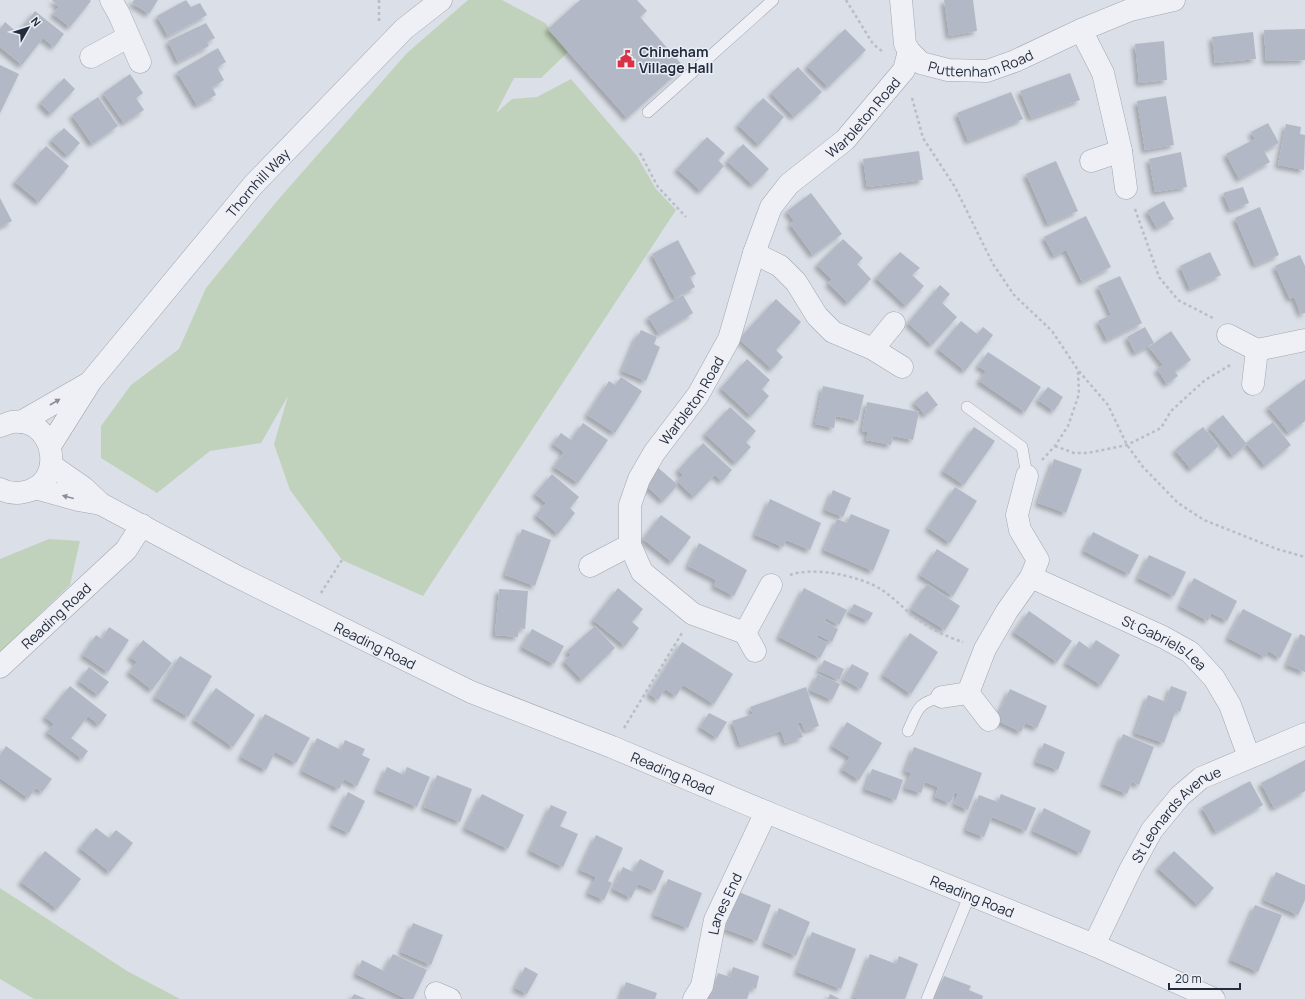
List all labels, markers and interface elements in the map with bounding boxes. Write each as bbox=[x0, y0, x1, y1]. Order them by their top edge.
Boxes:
north arrow bbox=[8, 8, 48, 48]
text: N bbox=[28, 14, 45, 29]
place label: Chineham Village Hall bbox=[639, 42, 713, 77]
street label: Puttenham Road bbox=[926, 44, 1036, 81]
public building icon: Chineham Village Hall bbox=[616, 49, 636, 69]
street label: Warbleton Road bbox=[821, 73, 904, 162]
street label: Thornhill Way bbox=[221, 143, 294, 221]
street label: Warbleton Road bbox=[654, 353, 727, 448]
one-way arrow bbox=[49, 399, 61, 406]
one-way arrow bbox=[62, 494, 74, 500]
street label: Reading Road bbox=[17, 578, 95, 652]
street label: St Gabriels Lea bbox=[1119, 610, 1211, 674]
street label: Reading Road bbox=[331, 617, 419, 673]
street label: Reading Road bbox=[628, 747, 717, 799]
street label: St Leonards Avenue bbox=[1126, 761, 1224, 866]
street label: Lanes End bbox=[703, 869, 746, 936]
street label: Reading Road bbox=[928, 870, 1017, 921]
scale bar bbox=[1169, 965, 1240, 991]
text: 20 m bbox=[1175, 970, 1202, 987]

